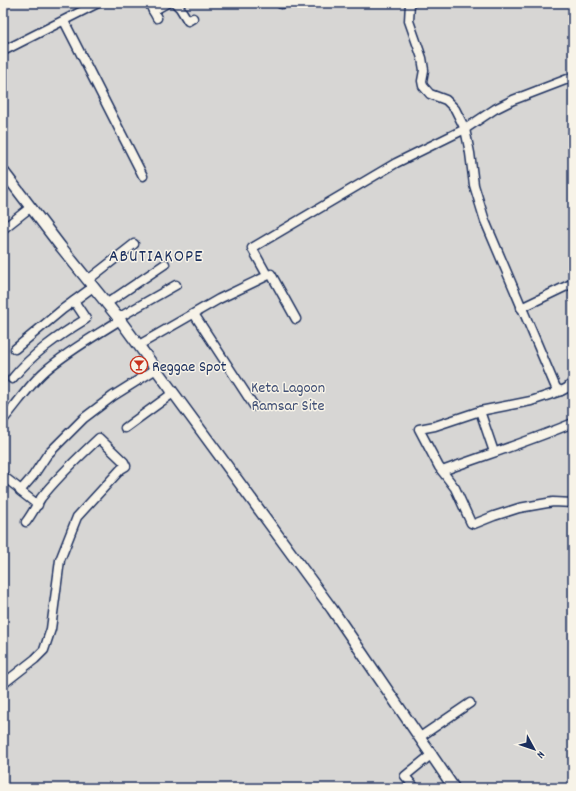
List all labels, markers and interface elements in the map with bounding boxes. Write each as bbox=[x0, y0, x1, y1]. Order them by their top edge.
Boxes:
district label: ABUTIAKOPE bbox=[109, 245, 203, 270]
bar icon: Reggae Spot bbox=[129, 355, 149, 375]
place label: Reggae Spot bbox=[152, 356, 227, 379]
park label: Keta Lagoon Ramsar Site bbox=[251, 377, 325, 418]
north arrow bbox=[514, 729, 554, 769]
text: N bbox=[532, 747, 548, 762]

